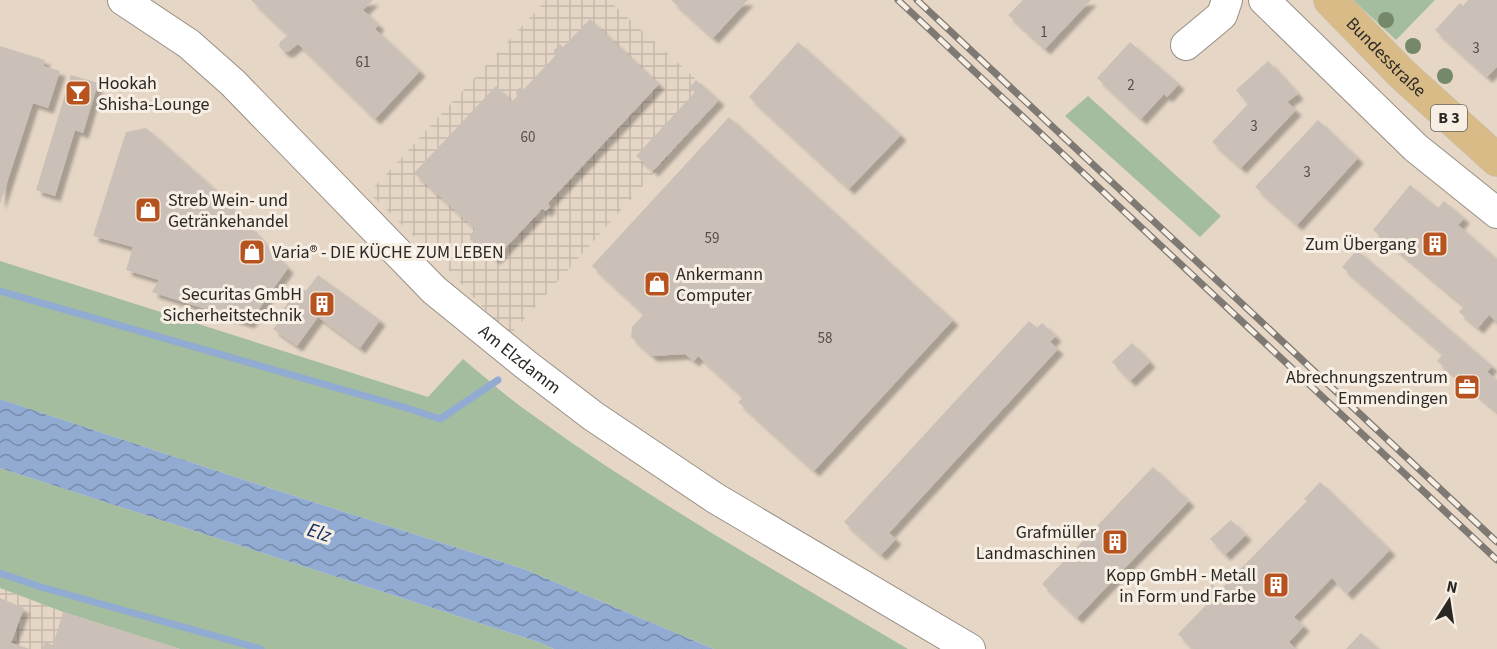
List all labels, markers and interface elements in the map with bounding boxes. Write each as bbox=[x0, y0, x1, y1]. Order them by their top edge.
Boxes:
street label: Bundesstraße bbox=[1340, 11, 1432, 103]
house number: 1 bbox=[1040, 22, 1048, 43]
house number: 3 bbox=[1472, 38, 1480, 59]
house number: 61 bbox=[356, 52, 370, 73]
place label: Hookah Shisha-Lounge bbox=[98, 71, 210, 117]
house number: 2 bbox=[1127, 75, 1135, 96]
bar icon: Hookah Shisha-Lounge bbox=[63, 78, 93, 108]
road number: B 3 bbox=[1431, 105, 1467, 131]
house number: 3 bbox=[1250, 116, 1258, 137]
house number: 60 bbox=[521, 127, 535, 148]
house number: 3 bbox=[1303, 162, 1311, 183]
place label: Streb Wein- und Getränkehandel bbox=[168, 188, 288, 234]
shop icon: Streb Wein- und Getränkehandel bbox=[133, 195, 163, 225]
house number: 59 bbox=[705, 228, 719, 249]
building icon: Zum Übergang bbox=[1420, 229, 1450, 259]
place label: Zum Übergang bbox=[1305, 232, 1416, 257]
shop icon: Varia® - DIE KÜCHE ZUM LEBEN bbox=[237, 237, 267, 267]
place label: Varia® - DIE KÜCHE ZUM LEBEN bbox=[272, 240, 504, 265]
place label: Ankermann Computer bbox=[676, 262, 763, 308]
shop icon: Ankermann Computer bbox=[642, 269, 672, 299]
place label: Securitas GmbH Sicherheitstechnik bbox=[163, 282, 302, 328]
building icon: Securitas GmbH Sicherheitstechnik bbox=[307, 289, 337, 319]
street label: Am Elzdamm bbox=[473, 319, 566, 400]
house number: 58 bbox=[818, 328, 832, 349]
place label: Abrechnungszentrum Emmendingen bbox=[1286, 365, 1448, 411]
office icon: Abrechnungszentrum Emmendingen bbox=[1452, 372, 1482, 402]
water label: Elz bbox=[304, 516, 335, 550]
place label: Grafmüller Landmaschinen bbox=[976, 520, 1097, 566]
building icon: Grafmüller Landmaschinen bbox=[1100, 527, 1130, 557]
place label: Kopp GmbH - Metall in Form und Farbe bbox=[1106, 563, 1256, 609]
building icon: Kopp GmbH - Metall in Form und Farbe bbox=[1261, 570, 1291, 600]
north arrow bbox=[1419, 571, 1479, 631]
text: N bbox=[1444, 575, 1459, 599]

